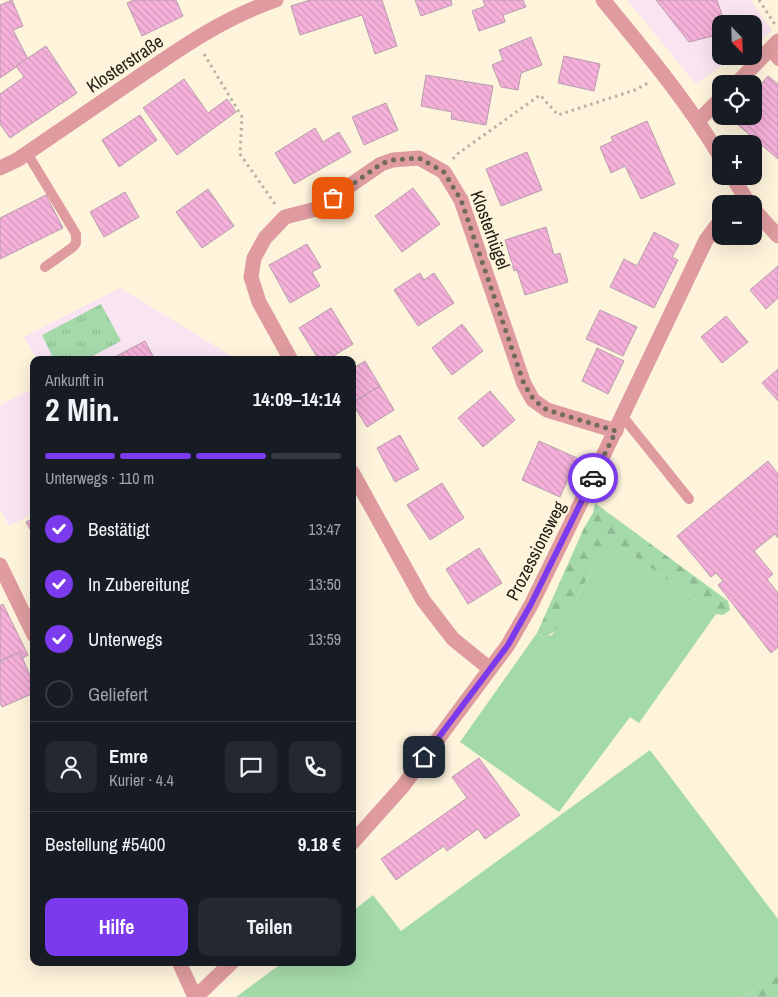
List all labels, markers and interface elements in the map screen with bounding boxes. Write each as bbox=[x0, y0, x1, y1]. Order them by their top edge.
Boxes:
north arrow bbox=[712, 15, 762, 65]
map controls bbox=[712, 15, 762, 245]
street label: Klosterstraße bbox=[81, 29, 168, 98]
button: locate bbox=[712, 75, 762, 125]
button: + bbox=[712, 135, 762, 185]
pin bbox=[312, 177, 354, 219]
icon: bag bbox=[319, 184, 347, 212]
street label: Klosterhügel bbox=[465, 187, 516, 273]
button: − bbox=[712, 195, 762, 245]
text: Ankunft in bbox=[45, 369, 104, 391]
text: 14:09–14:14 bbox=[253, 386, 341, 412]
text: 2 Min. bbox=[45, 388, 119, 431]
courier bbox=[568, 453, 618, 503]
icon: car bbox=[579, 464, 607, 492]
text: Unterwegs · 110 m bbox=[45, 467, 154, 489]
street label: Prozessionsweg bbox=[500, 496, 572, 605]
icon: check bbox=[45, 515, 73, 543]
text: Bestätigt bbox=[88, 516, 150, 542]
text: 13:47 bbox=[308, 518, 341, 540]
icon: check bbox=[45, 570, 73, 598]
text: In Zubereitung bbox=[88, 571, 189, 597]
text: 13:50 bbox=[308, 573, 341, 595]
icon: check bbox=[45, 625, 73, 653]
text: Unterwegs bbox=[88, 626, 162, 652]
text: 13:59 bbox=[308, 628, 341, 650]
text: Geliefert bbox=[88, 681, 148, 707]
pin bbox=[403, 736, 445, 778]
button: person bbox=[45, 741, 97, 793]
button: chat bbox=[225, 741, 277, 793]
button: phone bbox=[289, 741, 341, 793]
text: Emre bbox=[109, 743, 148, 769]
icon: home bbox=[410, 743, 438, 771]
text: Kurier · 4.4 bbox=[109, 769, 174, 791]
text: Bestellung #5400 bbox=[45, 831, 165, 857]
text: 9.18 € bbox=[298, 831, 341, 857]
button: Hilfe bbox=[45, 898, 188, 956]
button: Teilen bbox=[198, 898, 341, 956]

